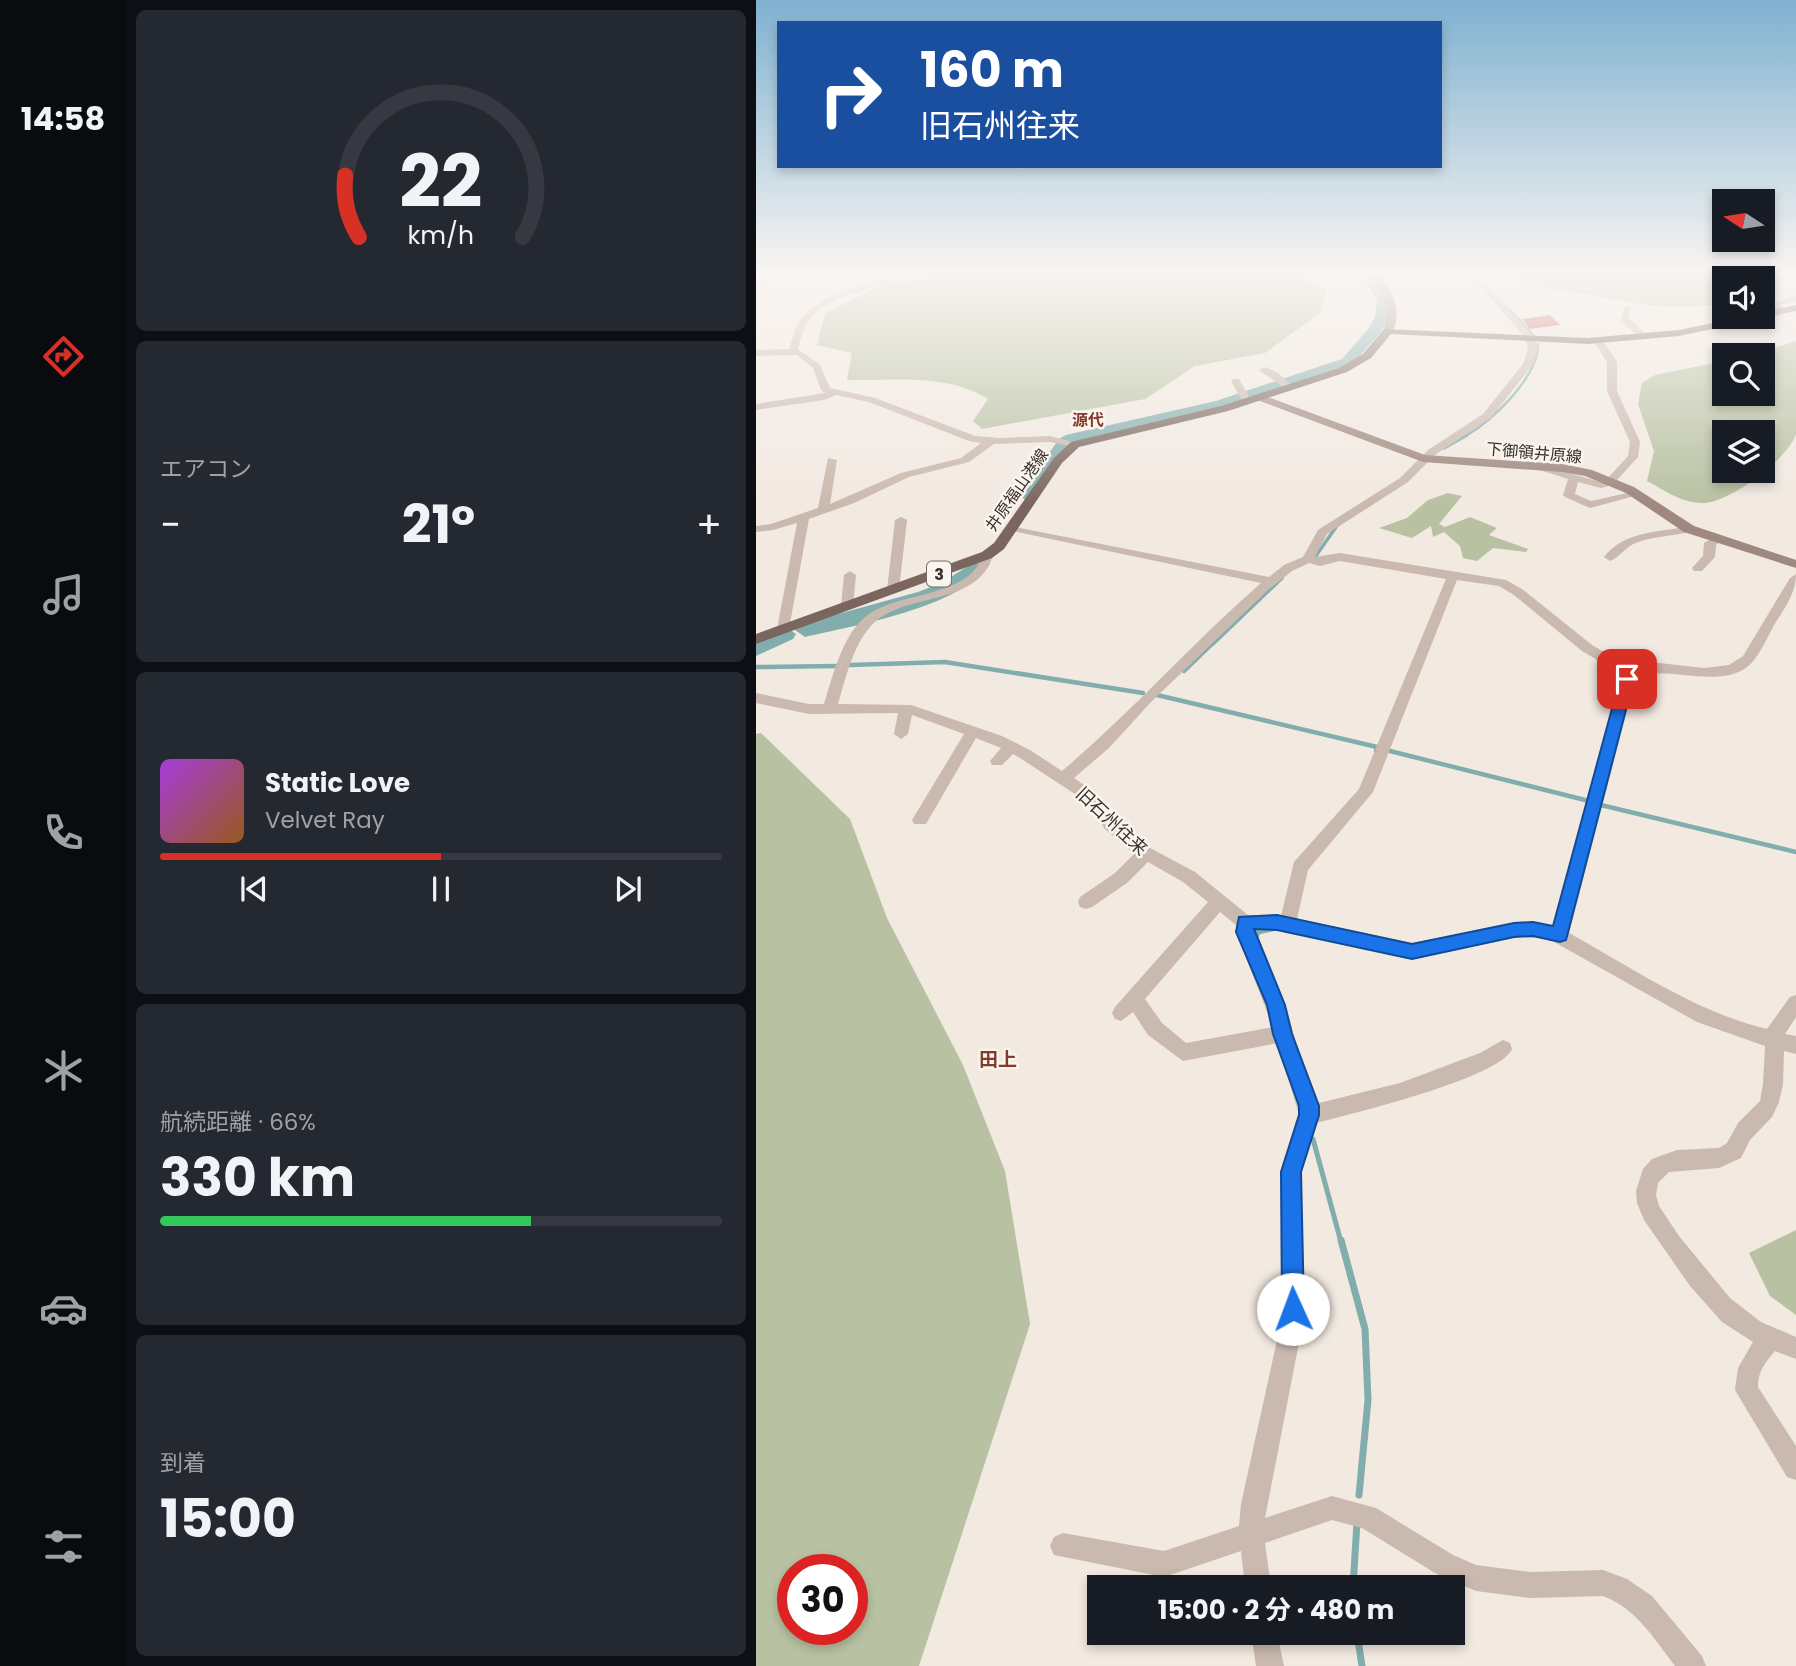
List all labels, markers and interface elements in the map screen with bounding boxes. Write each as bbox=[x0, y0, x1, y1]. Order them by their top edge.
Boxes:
text: 160 m bbox=[920, 36, 1064, 104]
icon: right bbox=[805, 49, 896, 140]
text: 14:58 bbox=[21, 96, 105, 141]
text: 旧石州往来 bbox=[920, 103, 1080, 148]
text: 22 bbox=[399, 131, 483, 232]
north arrow bbox=[1712, 189, 1774, 252]
map controls bbox=[1712, 189, 1775, 483]
text: km/h bbox=[408, 217, 474, 252]
button: sound bbox=[1712, 266, 1775, 329]
icon: directions bbox=[39, 332, 88, 381]
button: search bbox=[1712, 343, 1775, 406]
district label: 源代 bbox=[1072, 409, 1104, 432]
button: layers bbox=[1712, 420, 1775, 483]
street label: 下御領井原線 bbox=[1485, 437, 1583, 469]
street label: 井原福山港線 bbox=[980, 444, 1054, 536]
text: エアコン bbox=[160, 453, 252, 485]
text: 21° bbox=[402, 488, 475, 561]
text: − bbox=[160, 498, 181, 551]
text: + bbox=[696, 498, 722, 551]
road number: 3 bbox=[927, 562, 951, 586]
icon: music bbox=[39, 570, 88, 619]
pin bbox=[1597, 649, 1657, 709]
icon: arrive bbox=[1608, 660, 1646, 698]
text: Static Love bbox=[265, 765, 410, 801]
street label: 旧石州往来 bbox=[1071, 781, 1153, 861]
text: Velvet Ray bbox=[265, 804, 385, 836]
icon: phone bbox=[39, 808, 88, 857]
icon: previous bbox=[235, 870, 273, 908]
icon: pause bbox=[422, 870, 460, 908]
icon: next bbox=[609, 870, 647, 908]
icon: climate bbox=[39, 1046, 88, 1095]
district label: 田上 bbox=[979, 1046, 1017, 1073]
text: 航続距離 · 66% bbox=[160, 1106, 316, 1138]
text: 330 km bbox=[160, 1141, 355, 1214]
position arrow bbox=[1256, 1272, 1330, 1346]
icon: car bbox=[39, 1284, 88, 1333]
text: 到着 bbox=[160, 1447, 206, 1479]
text: 15:00 bbox=[160, 1482, 296, 1555]
icon: filters bbox=[39, 1522, 88, 1571]
speed limit sign: 30 bbox=[777, 1554, 868, 1645]
text: 15:00 · 2 分 · 480 m bbox=[1158, 1592, 1394, 1628]

